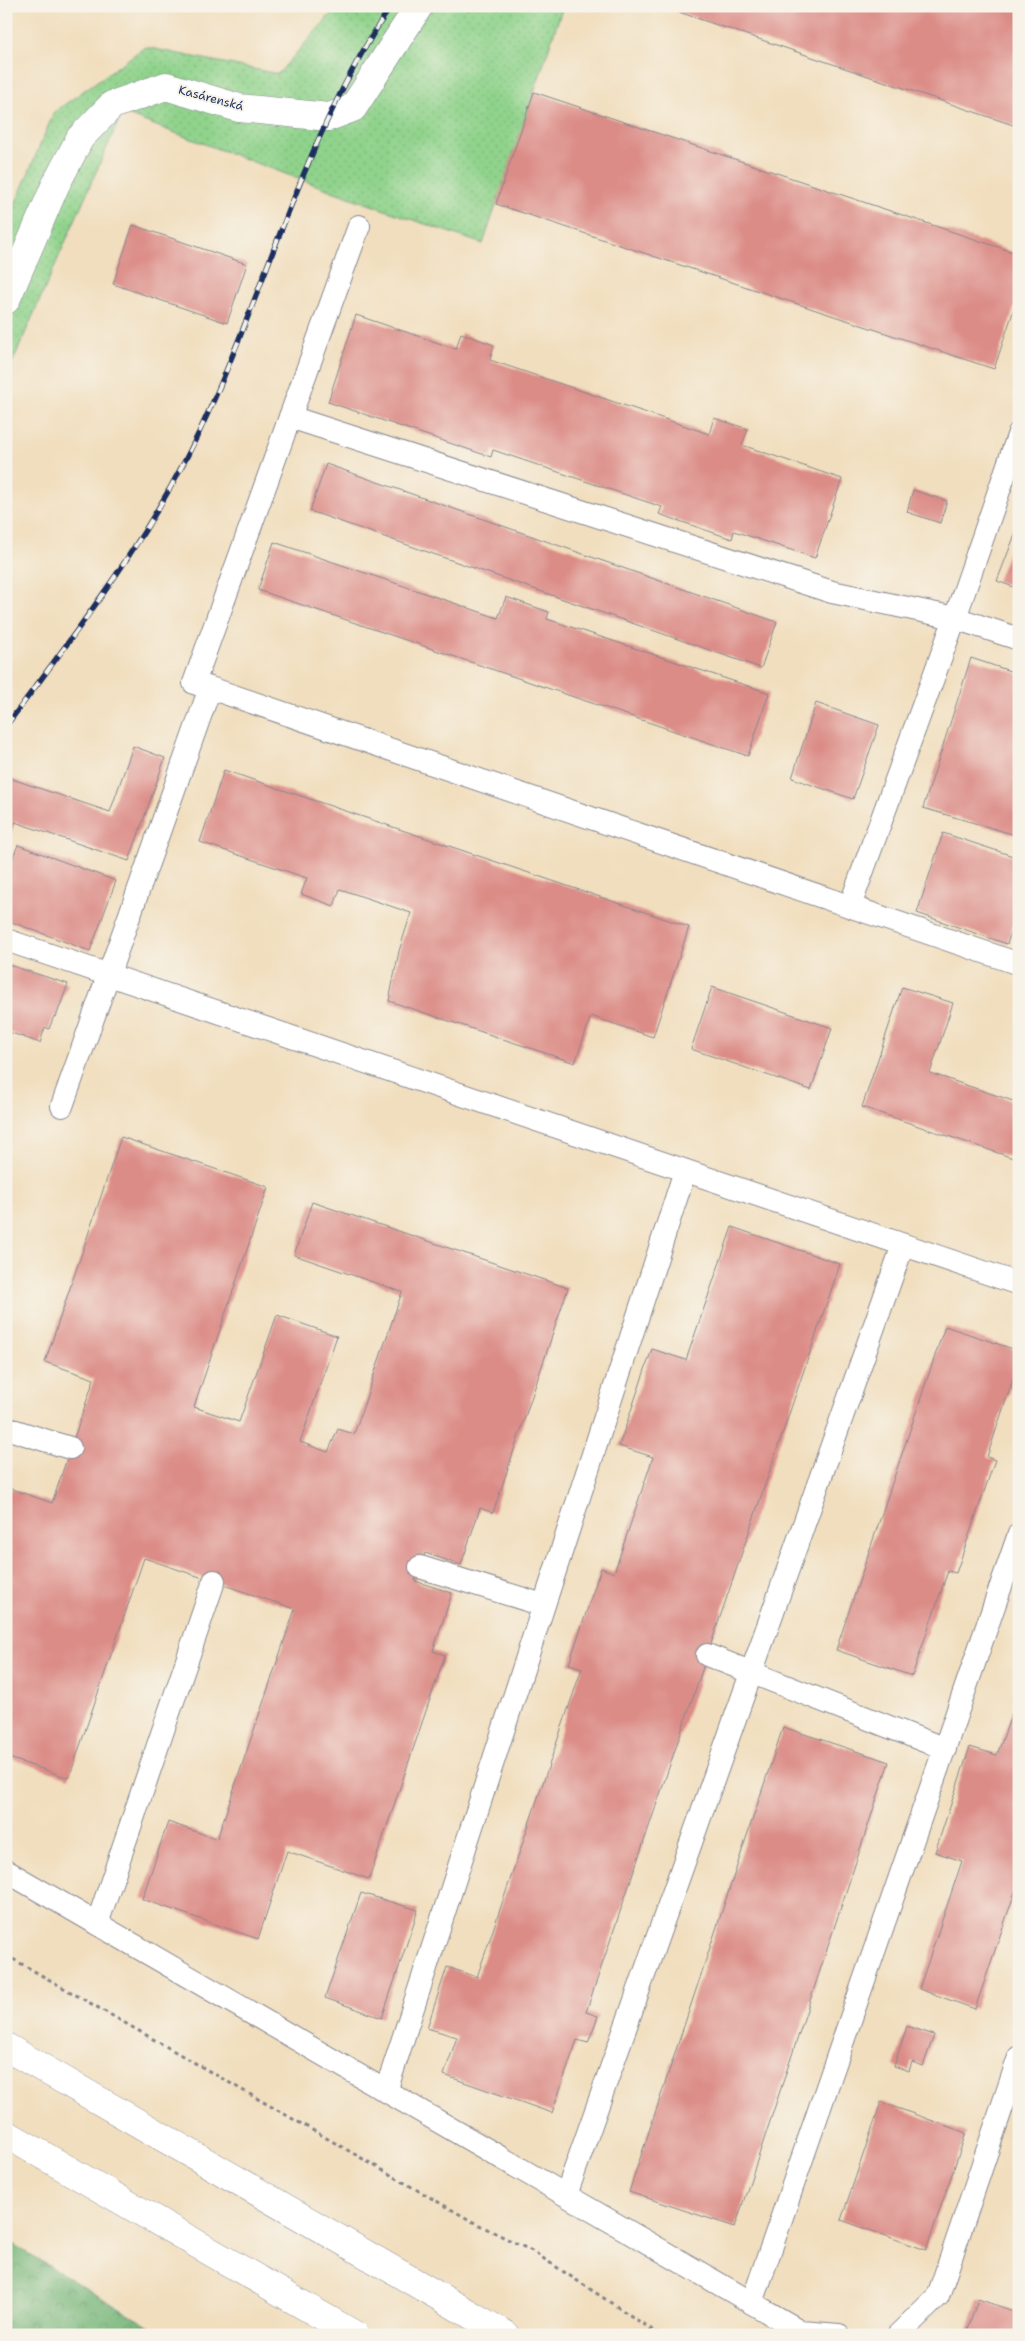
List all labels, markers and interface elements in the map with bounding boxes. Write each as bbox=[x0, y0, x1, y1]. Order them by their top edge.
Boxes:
street label: Kasárenská bbox=[177, 82, 246, 114]

